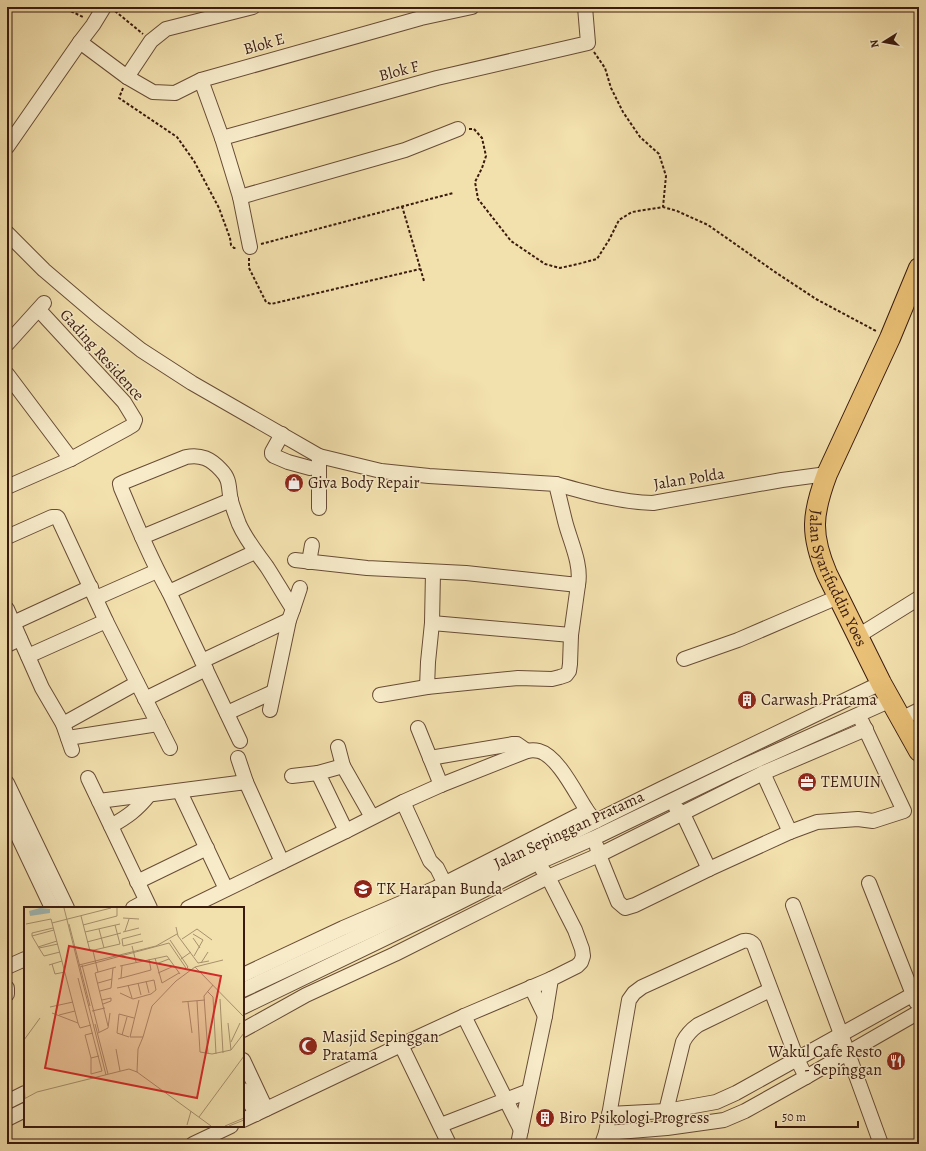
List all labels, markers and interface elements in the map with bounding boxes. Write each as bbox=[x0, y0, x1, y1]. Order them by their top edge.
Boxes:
north arrow bbox=[864, 22, 904, 62]
street label: Blok E bbox=[241, 28, 287, 60]
text: N bbox=[867, 38, 883, 49]
street label: Blok F bbox=[376, 55, 422, 87]
street label: Gading Residence bbox=[55, 304, 149, 406]
street label: Jalan Polda bbox=[652, 462, 727, 495]
shop icon: Giva Body Repair bbox=[283, 472, 305, 494]
place label: Giva Body Repair bbox=[308, 472, 420, 494]
street label: Jalan Syarifuddin Yoes bbox=[804, 508, 872, 650]
building icon: Carwash Pratama bbox=[736, 689, 758, 711]
place label: Carwash Pratama bbox=[761, 689, 878, 711]
office icon: TEMUIN bbox=[796, 771, 818, 793]
place label: TEMUIN bbox=[821, 771, 881, 793]
street label: Jalan Sepinggan Pratama bbox=[490, 785, 648, 874]
school or university icon: TK Harapan Bunda bbox=[352, 878, 374, 900]
place label: TK Harapan Bunda bbox=[377, 878, 503, 900]
inset map bbox=[24, 907, 244, 1127]
place label: Masjid Sepinggan Pratama bbox=[322, 1026, 439, 1066]
mosque icon: Masjid Sepinggan Pratama bbox=[297, 1035, 319, 1057]
place label: Wakul Cafe Resto - Sepinggan bbox=[767, 1041, 882, 1081]
restaurant icon: Wakul Cafe Resto - Sepinggan bbox=[885, 1050, 907, 1072]
scale bar bbox=[776, 1103, 858, 1129]
building icon: Biro Psikologi Progress bbox=[534, 1107, 556, 1129]
place label: Biro Psikologi Progress bbox=[559, 1107, 710, 1129]
text: 50 m bbox=[782, 1109, 806, 1125]

